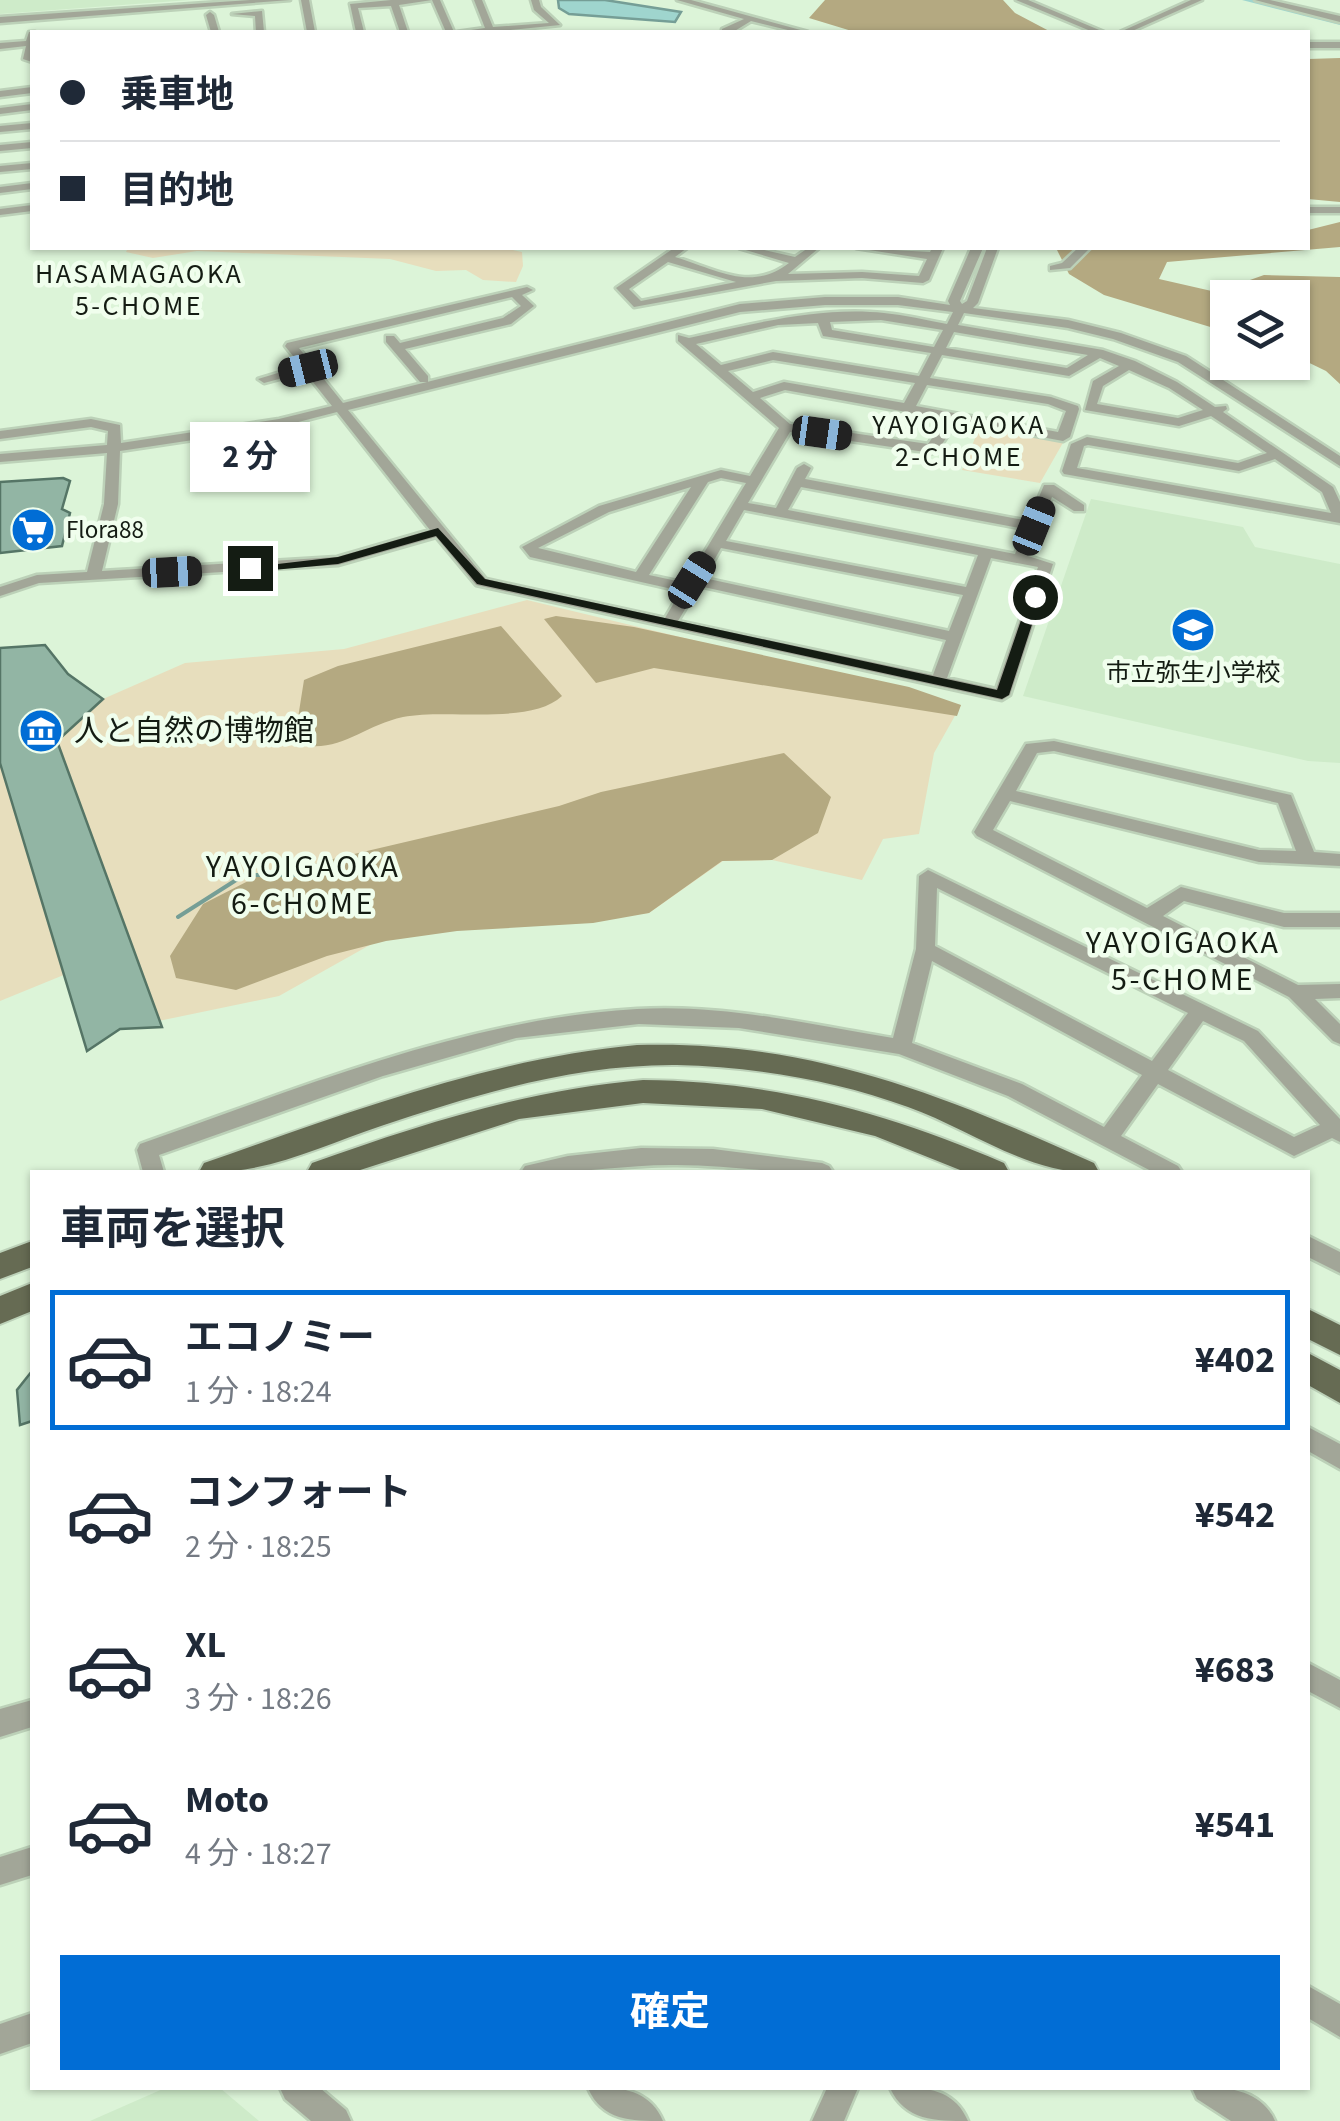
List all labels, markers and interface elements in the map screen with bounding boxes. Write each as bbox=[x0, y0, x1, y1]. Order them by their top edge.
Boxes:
text: 乗車地 bbox=[120, 68, 234, 122]
text: 目的地 bbox=[120, 164, 234, 218]
district label: HASAMAGAOKA 5-CHOME bbox=[35, 254, 243, 326]
map controls bbox=[1210, 280, 1310, 380]
button: layers bbox=[1210, 280, 1310, 380]
car bbox=[275, 346, 341, 390]
district label: YAYOIGAOKA 2-CHOME bbox=[871, 405, 1046, 477]
car bbox=[790, 414, 854, 452]
callout: 2 分 bbox=[190, 423, 310, 493]
text: 2 分 bbox=[222, 434, 278, 480]
car bbox=[1009, 493, 1059, 559]
supermarket icon: Flora88 bbox=[10, 507, 56, 553]
place label: Flora88 bbox=[66, 512, 144, 548]
route end bbox=[228, 546, 273, 591]
car bbox=[663, 547, 721, 613]
car bbox=[141, 555, 203, 589]
route start bbox=[1013, 575, 1058, 620]
school or university icon: 市立弥生小学校 bbox=[1170, 607, 1216, 653]
place label: 市立弥生小学校 bbox=[1105, 655, 1281, 691]
museum icon: 人と自然の博物館 bbox=[18, 708, 64, 754]
place label: 人と自然の博物館 bbox=[74, 710, 314, 753]
district label: YAYOIGAOKA 6-CHOME bbox=[205, 844, 400, 927]
district label: YAYOIGAOKA 5-CHOME bbox=[1085, 920, 1280, 1003]
text: 車両を選択 bbox=[60, 1198, 285, 1262]
text: エコノミー bbox=[185, 1311, 375, 1365]
icon: car bbox=[65, 1315, 155, 1405]
text: ¥402 bbox=[1195, 1333, 1275, 1387]
text: 1 分 · 18:24 bbox=[185, 1369, 332, 1415]
text: コンフォート bbox=[185, 1466, 412, 1520]
icon: car bbox=[65, 1470, 155, 1560]
text: ¥542 bbox=[1195, 1488, 1275, 1542]
text: 2 分 · 18:25 bbox=[185, 1524, 332, 1570]
text: XL bbox=[185, 1618, 226, 1672]
icon: car bbox=[65, 1625, 155, 1715]
text: ¥683 bbox=[1195, 1643, 1275, 1697]
text: 3 分 · 18:26 bbox=[185, 1676, 332, 1722]
text: Moto bbox=[185, 1773, 269, 1827]
icon: car bbox=[65, 1780, 155, 1870]
text: ¥541 bbox=[1195, 1798, 1275, 1852]
text: 4 分 · 18:27 bbox=[185, 1831, 332, 1877]
button: 確定 bbox=[60, 1955, 1280, 2070]

